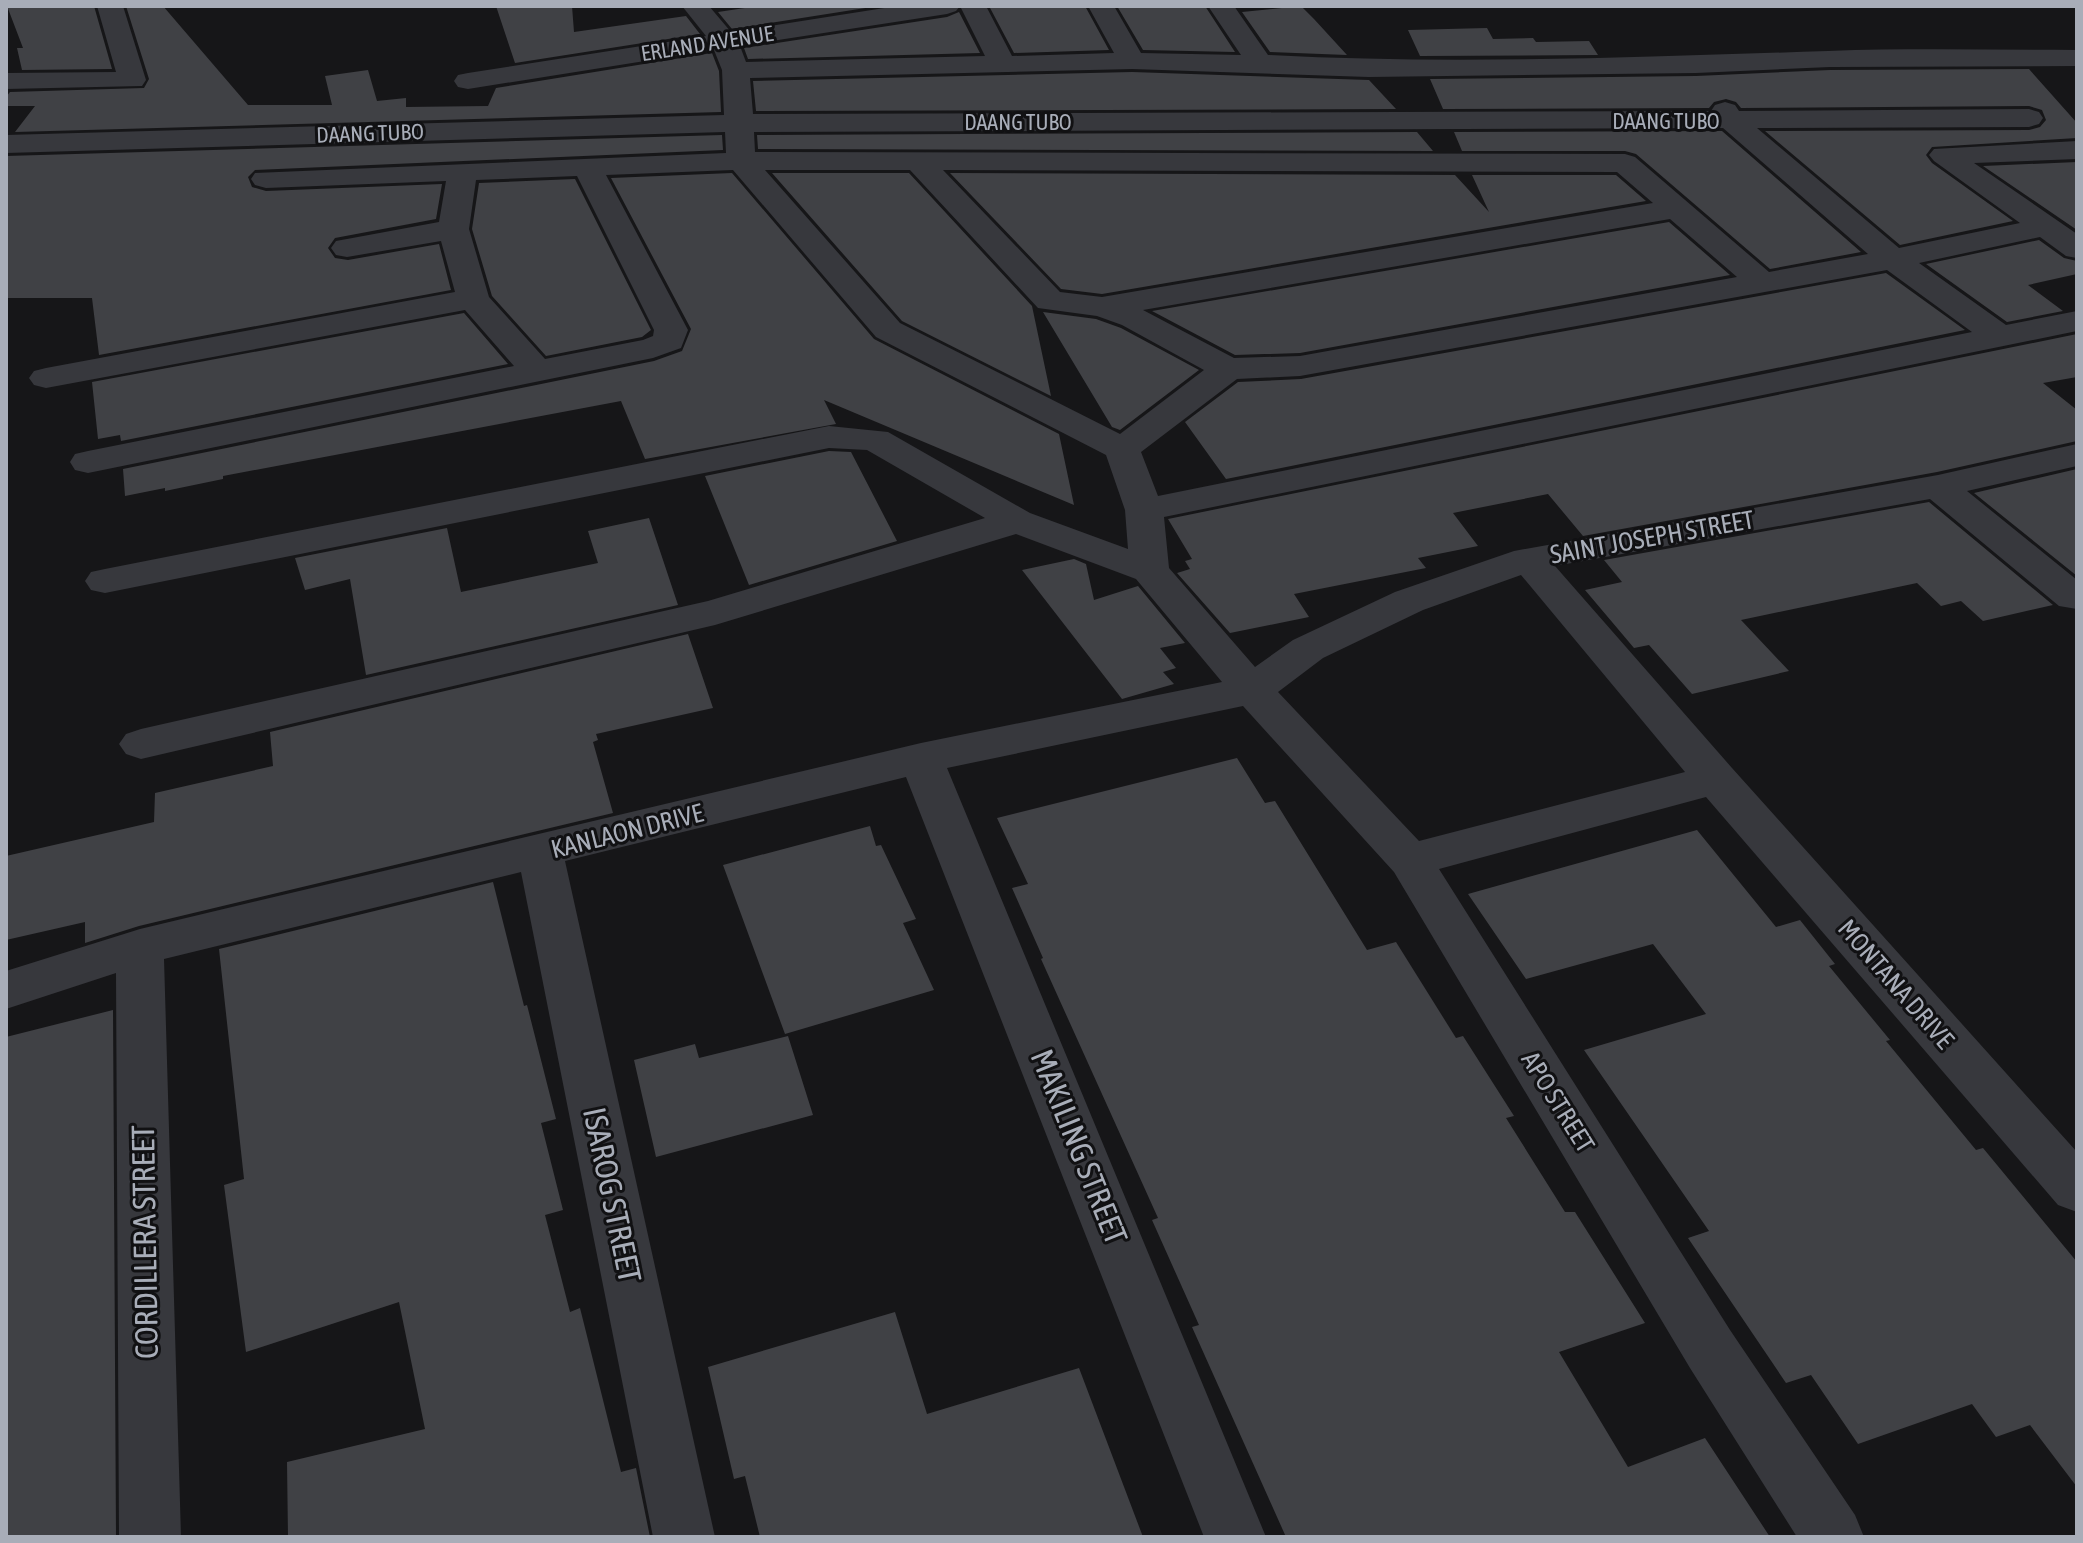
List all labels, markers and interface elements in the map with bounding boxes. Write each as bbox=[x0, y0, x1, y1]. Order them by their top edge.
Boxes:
street label: ERLAND AVENUE bbox=[639, 20, 776, 66]
street label: DAANG TUBO bbox=[1612, 108, 1720, 134]
street label: DAANG TUBO bbox=[964, 109, 1072, 135]
street label: DAANG TUBO bbox=[316, 118, 424, 148]
street label: SAINT JOSEPH STREET bbox=[1548, 504, 1757, 570]
street label: KANLAON DRIVE bbox=[548, 798, 706, 864]
street label: MONTANA DRIVE bbox=[1832, 914, 1960, 1054]
street label: MAKILING STREET bbox=[1024, 1044, 1135, 1249]
street label: APO STREET bbox=[1515, 1046, 1601, 1158]
street label: ISAROG STREET bbox=[576, 1104, 649, 1286]
street label: CORDILLERA STREET bbox=[124, 1125, 165, 1359]

